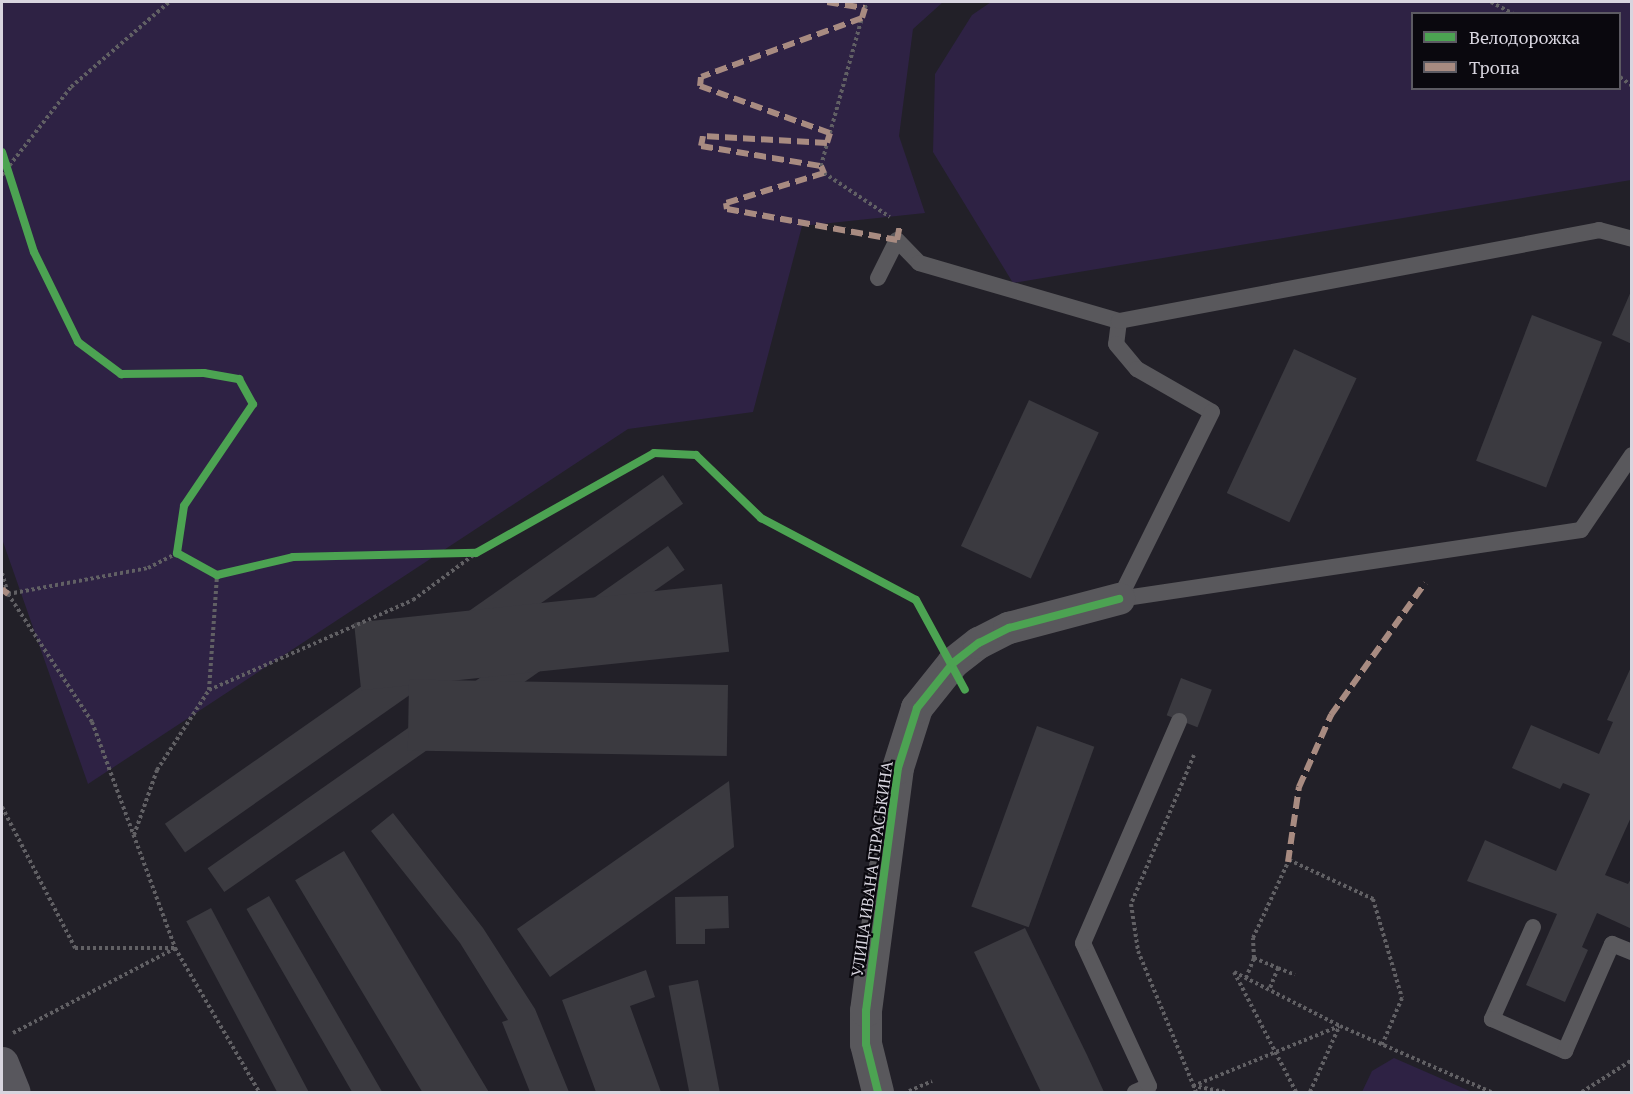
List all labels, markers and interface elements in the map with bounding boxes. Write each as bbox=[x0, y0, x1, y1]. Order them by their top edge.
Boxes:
legend bbox=[1411, 12, 1621, 90]
text: Велодорожка bbox=[1469, 25, 1580, 49]
text: Тропа bbox=[1469, 55, 1520, 79]
street label: УЛИЦА ИВАНА ГЕРАСЬКИНА bbox=[847, 760, 897, 978]

